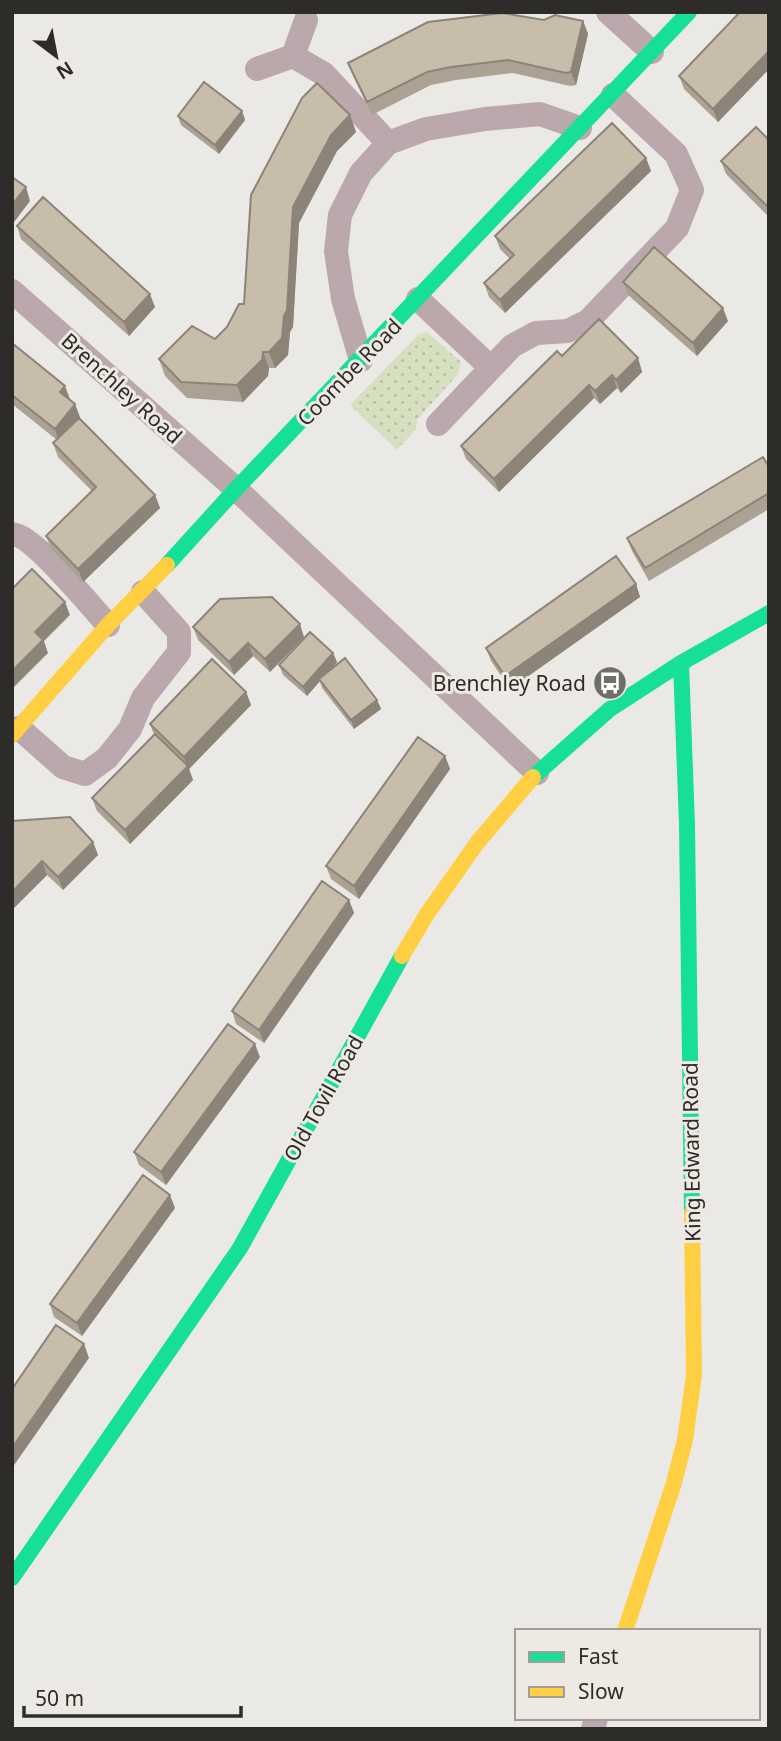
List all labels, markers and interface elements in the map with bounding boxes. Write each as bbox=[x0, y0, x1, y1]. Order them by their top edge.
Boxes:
north arrow bbox=[21, 21, 91, 91]
text: N bbox=[52, 55, 78, 86]
street label: Coombe Road bbox=[291, 312, 407, 432]
street label: Brenchley Road bbox=[56, 326, 188, 450]
bus stop icon: Brenchley Road bbox=[591, 664, 629, 702]
place label: Brenchley Road bbox=[433, 669, 586, 697]
street label: Old Tovil Road bbox=[277, 1030, 369, 1166]
street label: King Edward Road bbox=[675, 1062, 707, 1242]
legend bbox=[515, 1629, 760, 1720]
text: Fast bbox=[578, 1642, 619, 1670]
scale bar bbox=[24, 1674, 242, 1718]
text: Slow bbox=[578, 1677, 624, 1705]
text: 50 m bbox=[35, 1684, 84, 1712]

